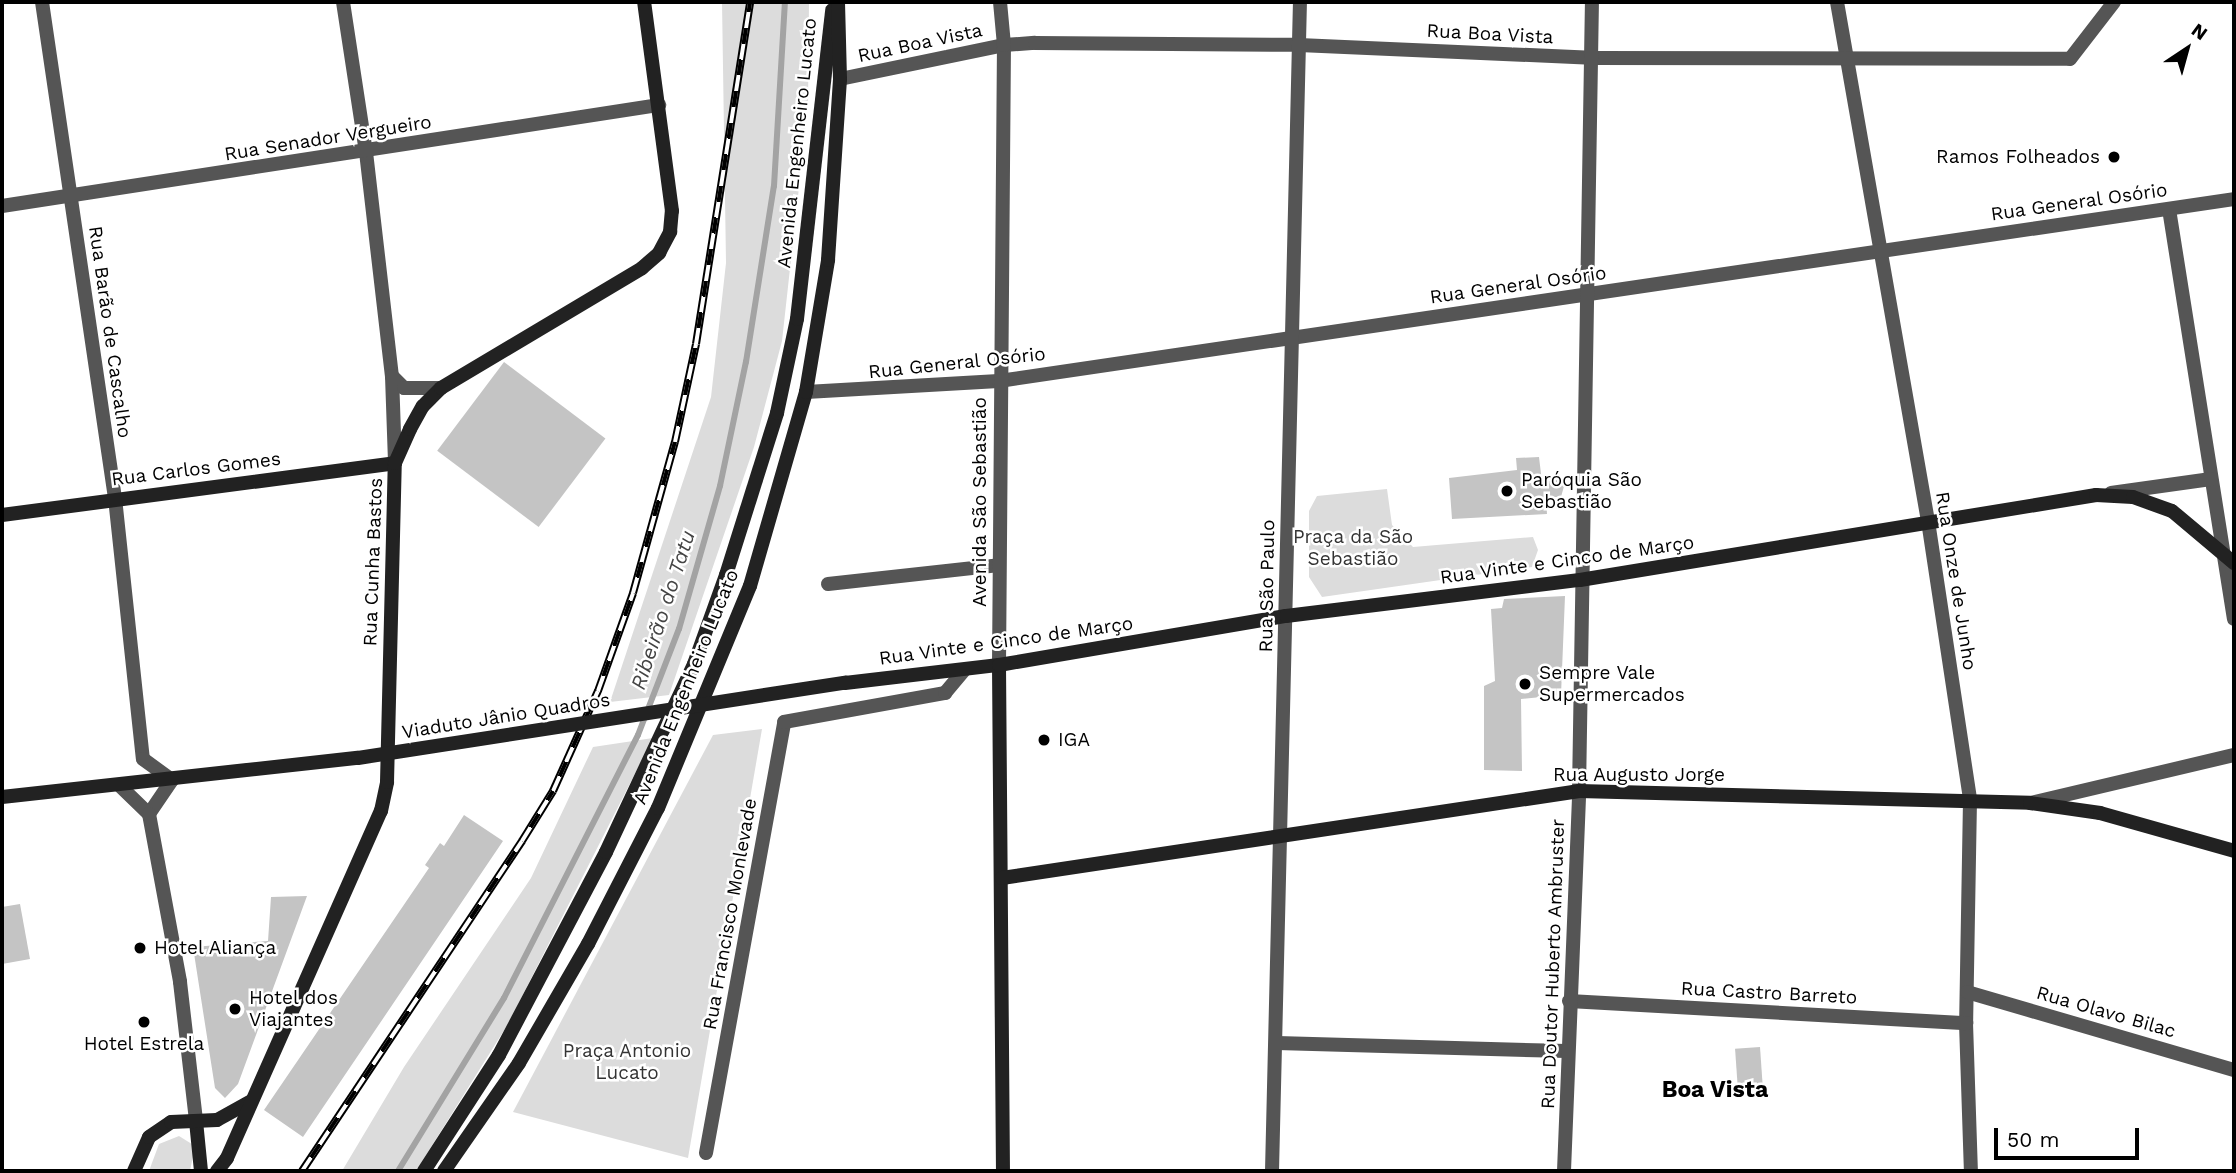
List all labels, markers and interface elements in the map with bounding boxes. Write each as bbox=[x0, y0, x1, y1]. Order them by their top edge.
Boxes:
north arrow bbox=[2152, 14, 2222, 84]
street label: Avenida Engenheiro Lucato bbox=[773, 17, 821, 269]
street label: Rua Boa Vista bbox=[855, 18, 985, 68]
text: N bbox=[2187, 18, 2212, 45]
street label: Rua Boa Vista bbox=[1425, 19, 1555, 49]
street label: Rua Senador Vergueiro bbox=[222, 110, 434, 166]
place label: Ramos Folheados bbox=[1936, 146, 2100, 168]
marker: Ramos Folheados bbox=[2106, 149, 2122, 165]
street label: Rua General Osório bbox=[1989, 178, 2169, 226]
street label: Rua Barão de Cascalho bbox=[84, 224, 136, 440]
street label: Rua General Osório bbox=[1428, 261, 1608, 309]
street label: Rua General Osório bbox=[867, 342, 1047, 384]
street label: Avenida São Sebastião bbox=[969, 397, 991, 607]
street label: Rua Carlos Gomes bbox=[110, 447, 282, 491]
place label: Paróquia São Sebastião bbox=[1521, 469, 1642, 513]
street label: Rua Cunha Bastos bbox=[359, 477, 387, 647]
marker: Paróquia São Sebastião bbox=[1499, 483, 1515, 499]
street label: Rua Onze de Junho bbox=[1931, 490, 1981, 672]
street label: Rua São Paulo bbox=[1254, 519, 1280, 653]
park label: Praça da São Sebastião bbox=[1293, 526, 1413, 570]
water label: Ribeirão do Tatu bbox=[625, 527, 701, 693]
street label: Rua Vinte e Cinco de Março bbox=[1438, 531, 1696, 589]
street label: Avenida Engenheiro Lucato bbox=[628, 566, 744, 808]
street label: Rua Vinte e Cinco de Março bbox=[877, 612, 1135, 670]
place label: Sempre Vale Supermercados bbox=[1539, 662, 1685, 706]
marker: Sempre Vale Supermercados bbox=[1517, 676, 1533, 692]
street label: Viaduto Jânio Quadros bbox=[400, 688, 612, 744]
place label: IGA bbox=[1058, 729, 1090, 751]
marker: IGA bbox=[1036, 732, 1052, 748]
street label: Rua Augusto Jorge bbox=[1552, 764, 1726, 786]
street label: Rua Francisco Monlevade bbox=[698, 796, 762, 1032]
street label: Rua Doutor Huberto Ambruster bbox=[1537, 818, 1569, 1110]
place label: Hotel Aliança bbox=[154, 937, 278, 959]
marker: Hotel Aliança bbox=[132, 940, 148, 956]
street label: Rua Castro Barreto bbox=[1680, 977, 1858, 1009]
street label: Rua Olavo Bilac bbox=[2034, 981, 2178, 1043]
place label: Hotel dos Viajantes bbox=[249, 987, 339, 1031]
marker: Hotel dos Viajantes bbox=[227, 1001, 243, 1017]
marker: Hotel Estrela bbox=[136, 1014, 152, 1030]
place label: Hotel Estrela bbox=[83, 1033, 205, 1055]
park label: Praça Antonio Lucato bbox=[562, 1040, 692, 1084]
district label: Boa Vista bbox=[1661, 1076, 1769, 1104]
scale bar bbox=[1998, 1114, 2143, 1158]
text: 50 m bbox=[2007, 1127, 2059, 1152]

